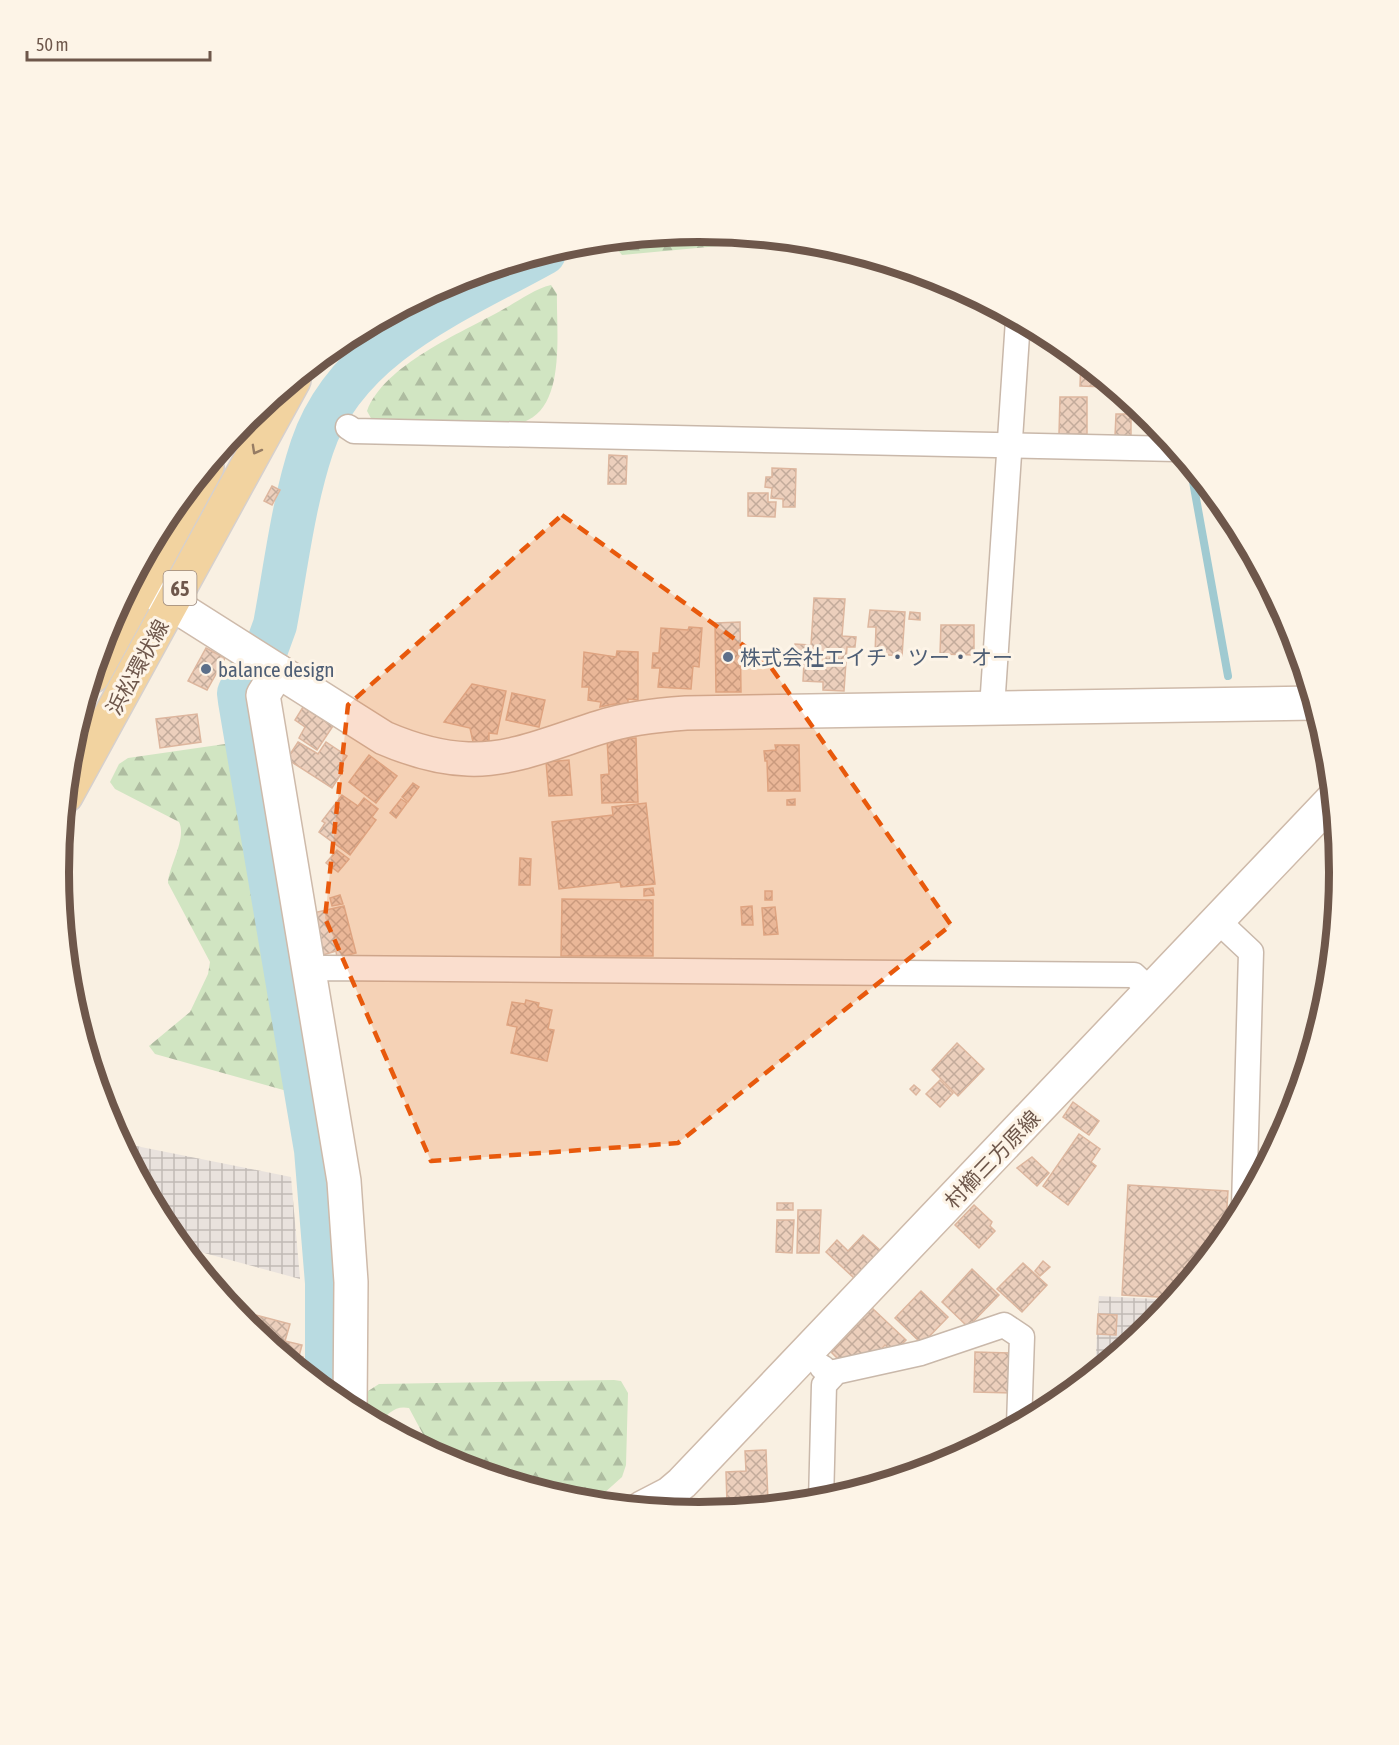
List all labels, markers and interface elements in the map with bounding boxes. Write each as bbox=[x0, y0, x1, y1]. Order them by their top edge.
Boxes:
scale bar bbox=[27, 24, 210, 62]
text: 50 m bbox=[36, 34, 68, 55]
one-way arrow bbox=[252, 444, 263, 454]
road number: 65 bbox=[164, 571, 196, 605]
street label: 浜松環状線 bbox=[101, 615, 173, 719]
place label: 株式会社エイチ・ツー・オー bbox=[740, 645, 1013, 669]
marker: 株式会社エイチ・ツー・オー bbox=[721, 650, 735, 664]
place label: balance design bbox=[218, 657, 334, 681]
marker: balance design bbox=[199, 662, 213, 676]
street label: 村櫛三方原線 bbox=[940, 1105, 1044, 1213]

